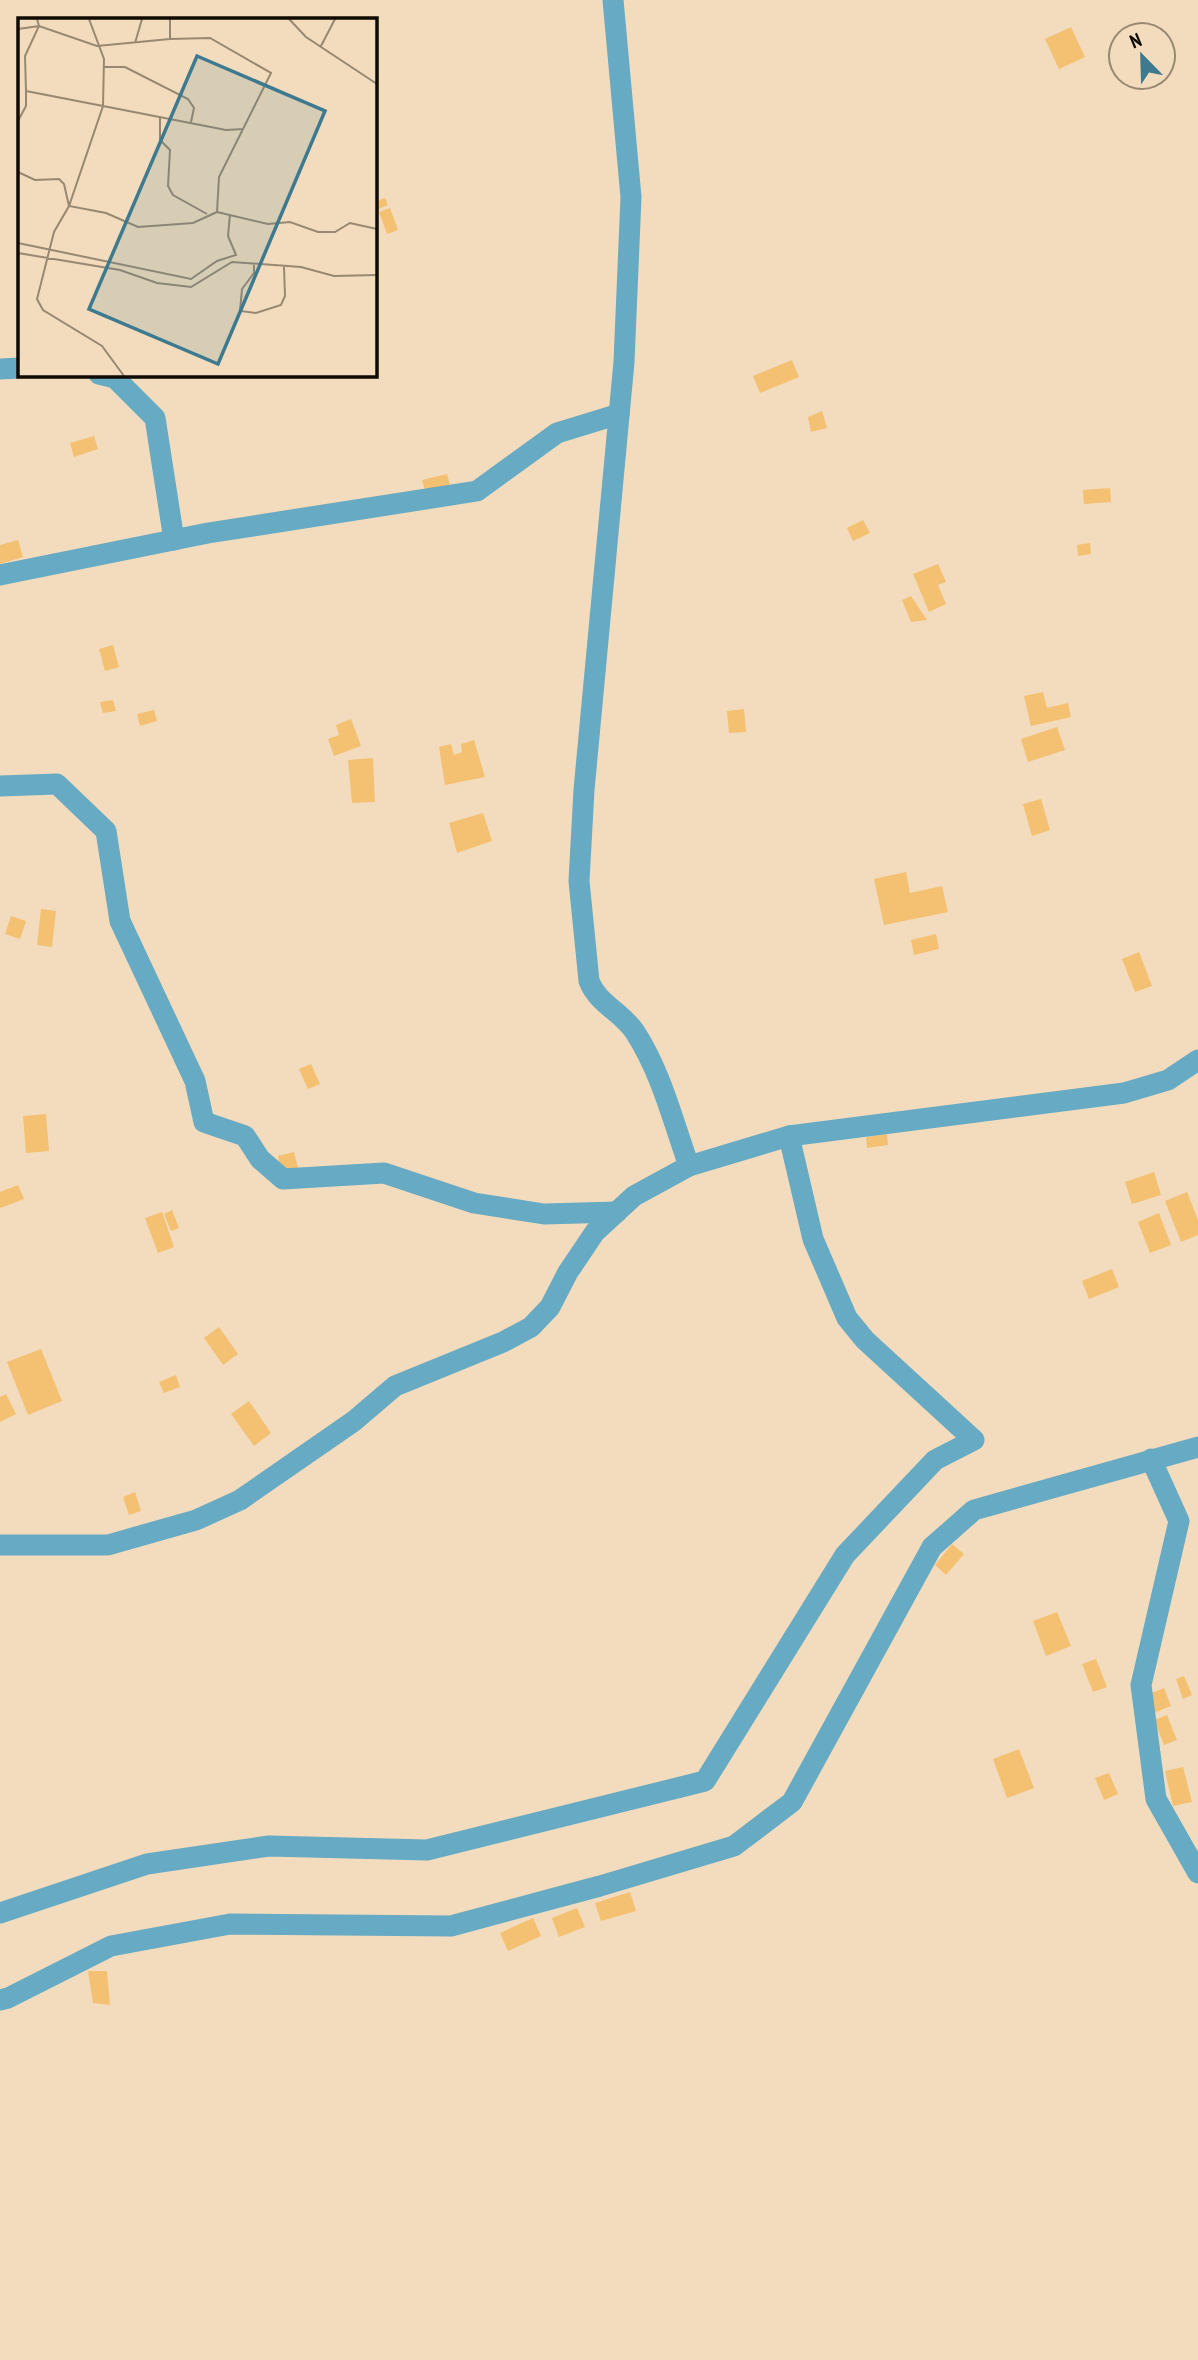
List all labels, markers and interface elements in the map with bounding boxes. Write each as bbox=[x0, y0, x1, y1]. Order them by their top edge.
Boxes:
inset map bbox=[18, 18, 376, 376]
north arrow bbox=[1107, 21, 1177, 91]
text: N bbox=[1126, 27, 1145, 53]

